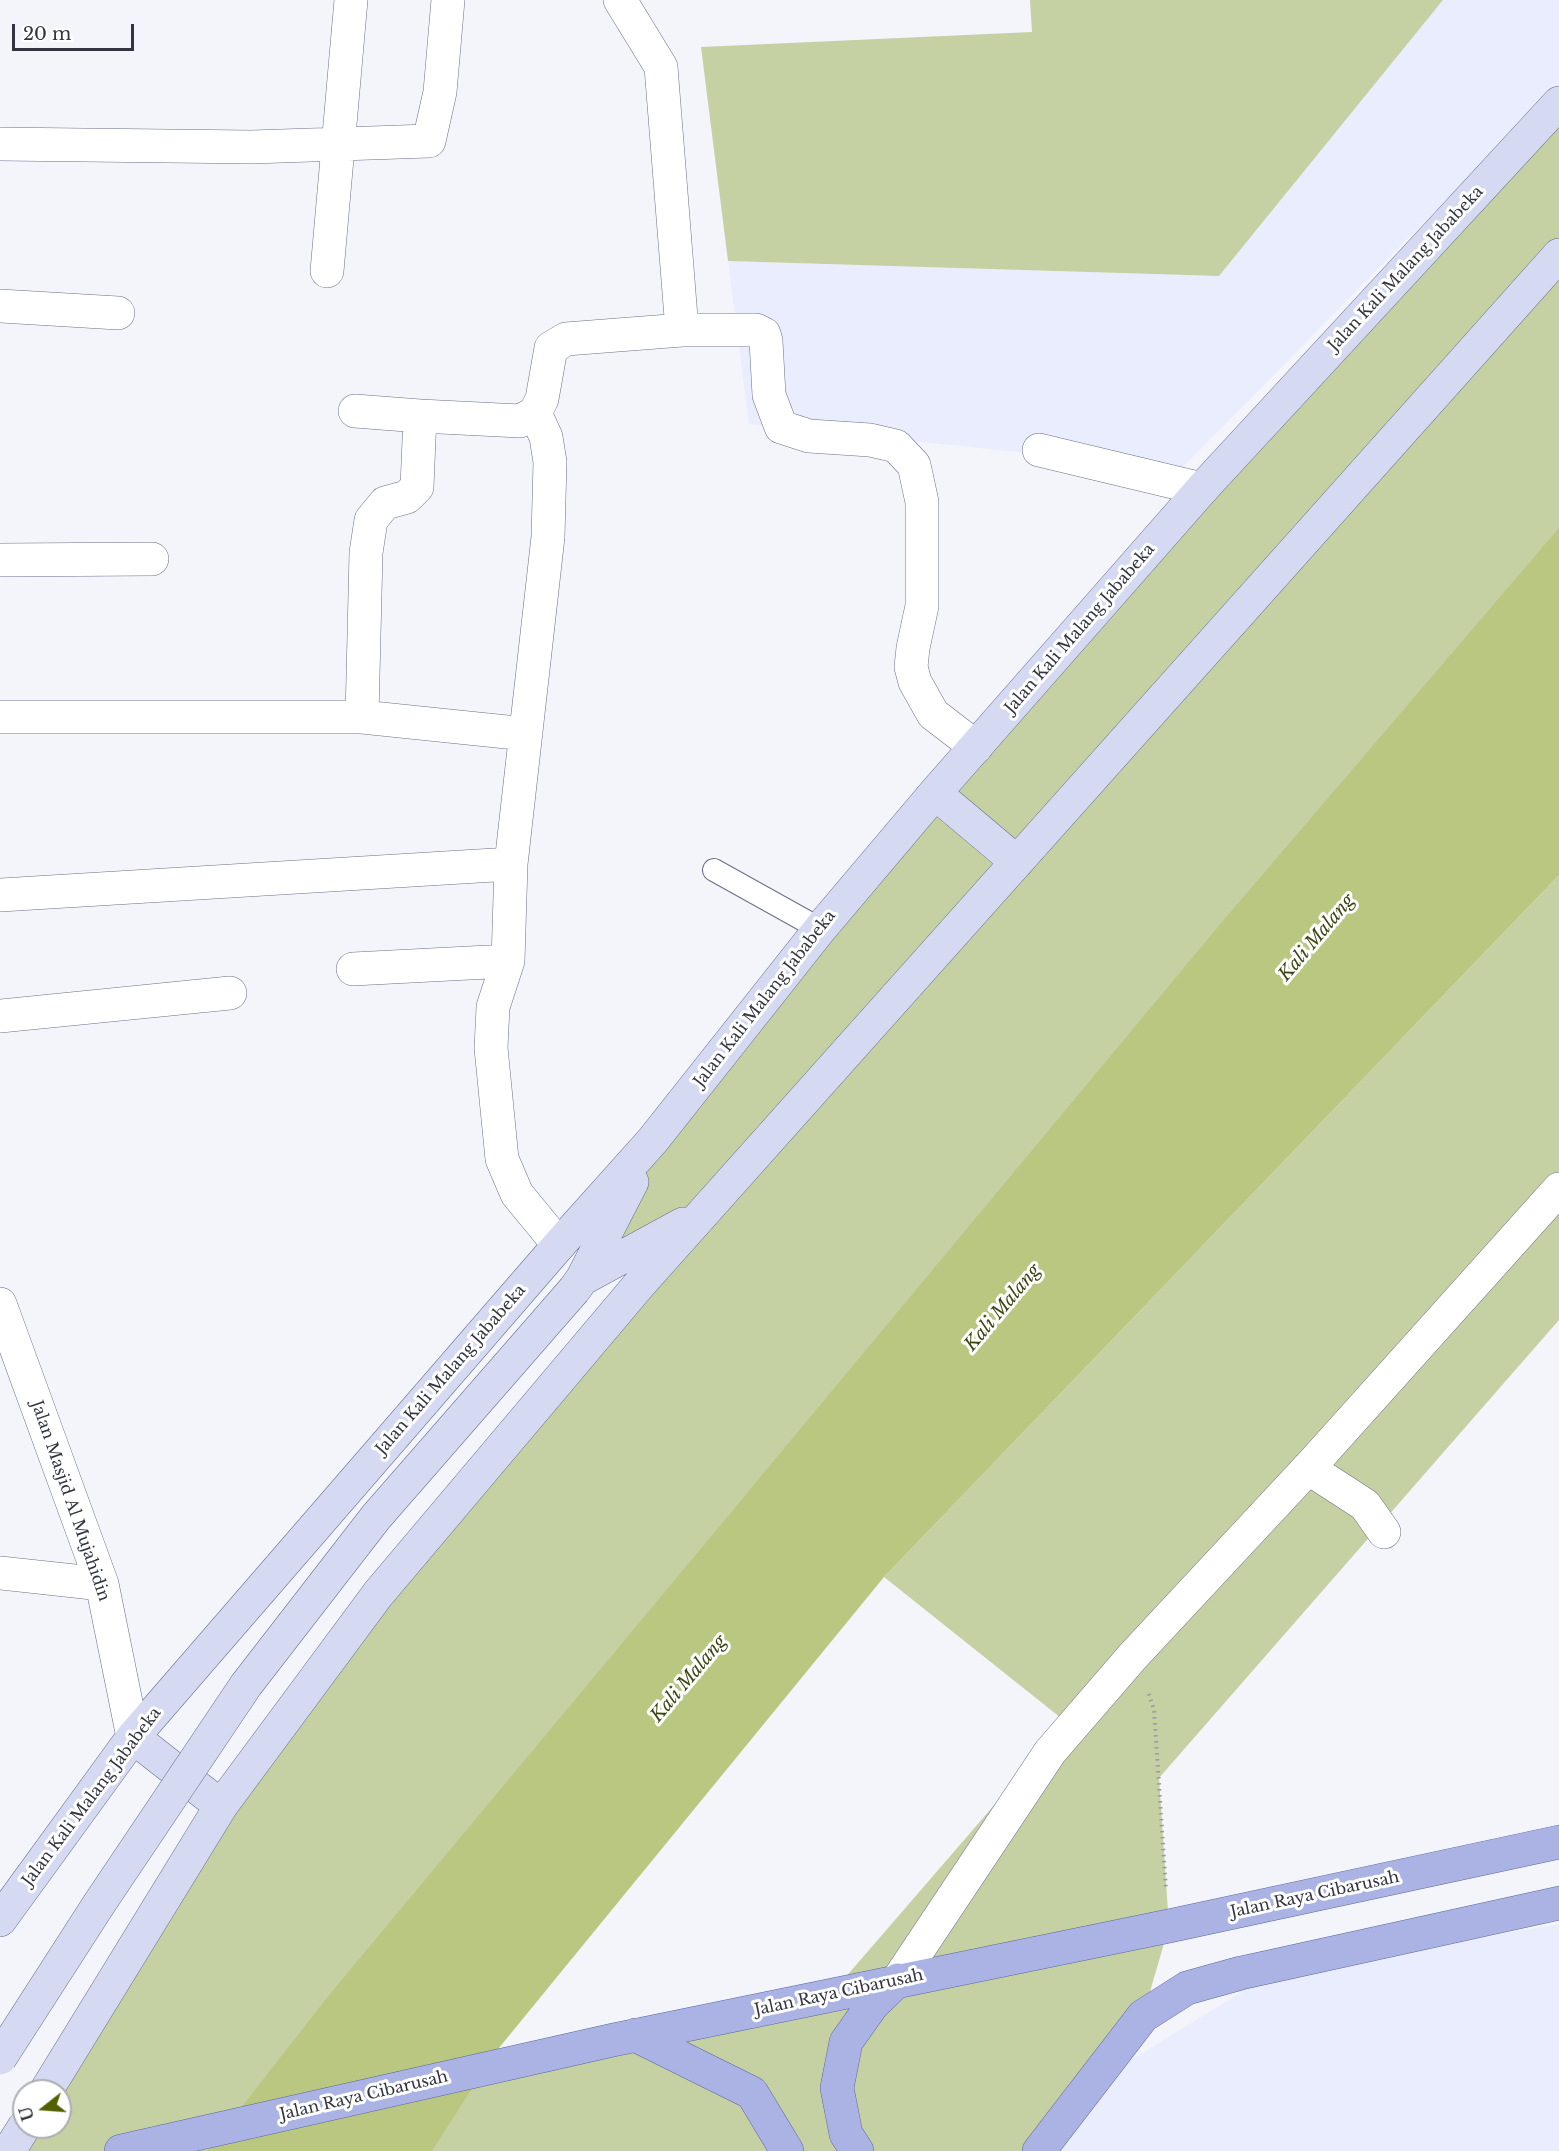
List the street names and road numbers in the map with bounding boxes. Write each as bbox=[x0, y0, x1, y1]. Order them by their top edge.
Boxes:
street label: Jalan Kali Malang Jababeka bbox=[1324, 182, 1488, 356]
street label: Jalan Kali Malang Jababeka bbox=[1001, 540, 1159, 718]
street label: Jalan Kali Malang Jababeka bbox=[690, 907, 840, 1091]
street label: Jalan Kali Malang Jababeka bbox=[372, 1281, 530, 1459]
street label: Jalan Masjid Al Mujahidin bbox=[27, 1398, 113, 1604]
street label: Jalan Kali Malang Jababeka bbox=[18, 1704, 166, 1890]
street label: Jalan Raya Cibarusah bbox=[1229, 1868, 1401, 1922]
street label: Jalan Raya Cibarusah bbox=[753, 1966, 925, 2020]
street label: Jalan Raya Cibarusah bbox=[278, 2067, 450, 2125]

